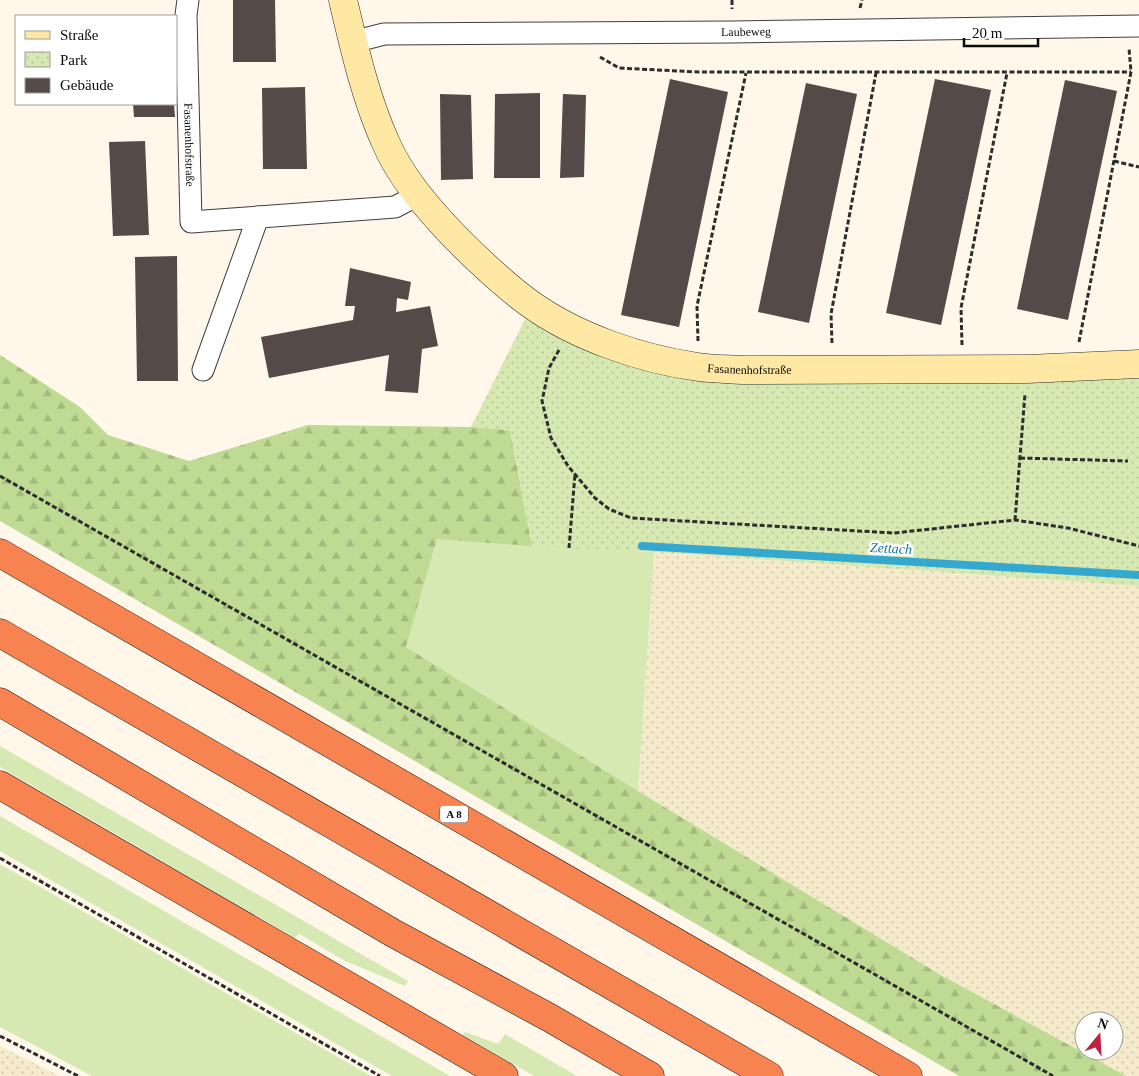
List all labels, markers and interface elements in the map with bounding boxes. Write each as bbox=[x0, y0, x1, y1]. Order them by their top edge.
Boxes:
legend bbox=[15, 15, 178, 105]
scale bar bbox=[964, 15, 1038, 47]
street label: Laubeweg bbox=[721, 24, 771, 39]
text: 20 m bbox=[972, 25, 1003, 41]
text: Straße bbox=[60, 27, 99, 43]
text: Park bbox=[60, 52, 88, 68]
text: Gebäude bbox=[60, 77, 114, 93]
street label: Fasanenhofstraße bbox=[181, 103, 197, 187]
street label: Fasanenhofstraße bbox=[707, 361, 792, 377]
water label: Zettach bbox=[870, 540, 912, 557]
road number: A 8 bbox=[440, 806, 468, 822]
north arrow bbox=[1074, 1011, 1124, 1061]
text: N bbox=[1096, 1015, 1110, 1033]

